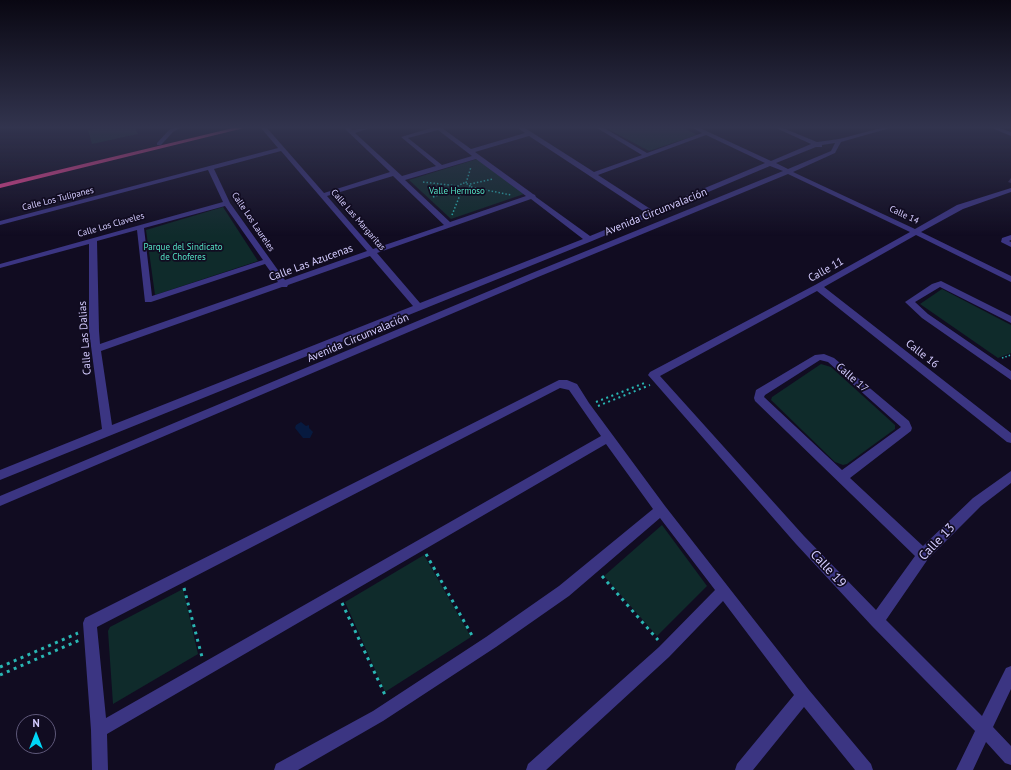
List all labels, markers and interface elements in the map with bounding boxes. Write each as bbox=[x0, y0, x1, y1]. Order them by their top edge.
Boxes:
street label: Calle Los Tulipanes bbox=[21, 185, 95, 213]
street label: Avenida Circunvalación bbox=[603, 185, 709, 239]
park label: Valle Hermoso bbox=[429, 186, 485, 196]
street label: Calle Las Margaritas bbox=[328, 187, 388, 253]
street label: Calle Los Laureles bbox=[229, 190, 277, 254]
street label: Calle 14 bbox=[887, 203, 921, 227]
street label: Calle Los Claveles bbox=[76, 210, 146, 240]
park label: Parque del Sindicato de Choferes bbox=[143, 242, 223, 263]
street label: Calle Las Azucenas bbox=[267, 242, 355, 284]
street label: Calle 11 bbox=[806, 255, 846, 285]
street label: Calle Las Dalias bbox=[76, 301, 94, 375]
street label: Avenida Circunvalación bbox=[305, 311, 411, 365]
street label: Calle 16 bbox=[903, 337, 941, 371]
street label: Calle 17 bbox=[833, 360, 871, 396]
street label: Calle 13 bbox=[916, 520, 958, 564]
street label: Calle 19 bbox=[807, 547, 849, 591]
north arrow bbox=[16, 714, 56, 754]
text: N bbox=[32, 716, 40, 730]

